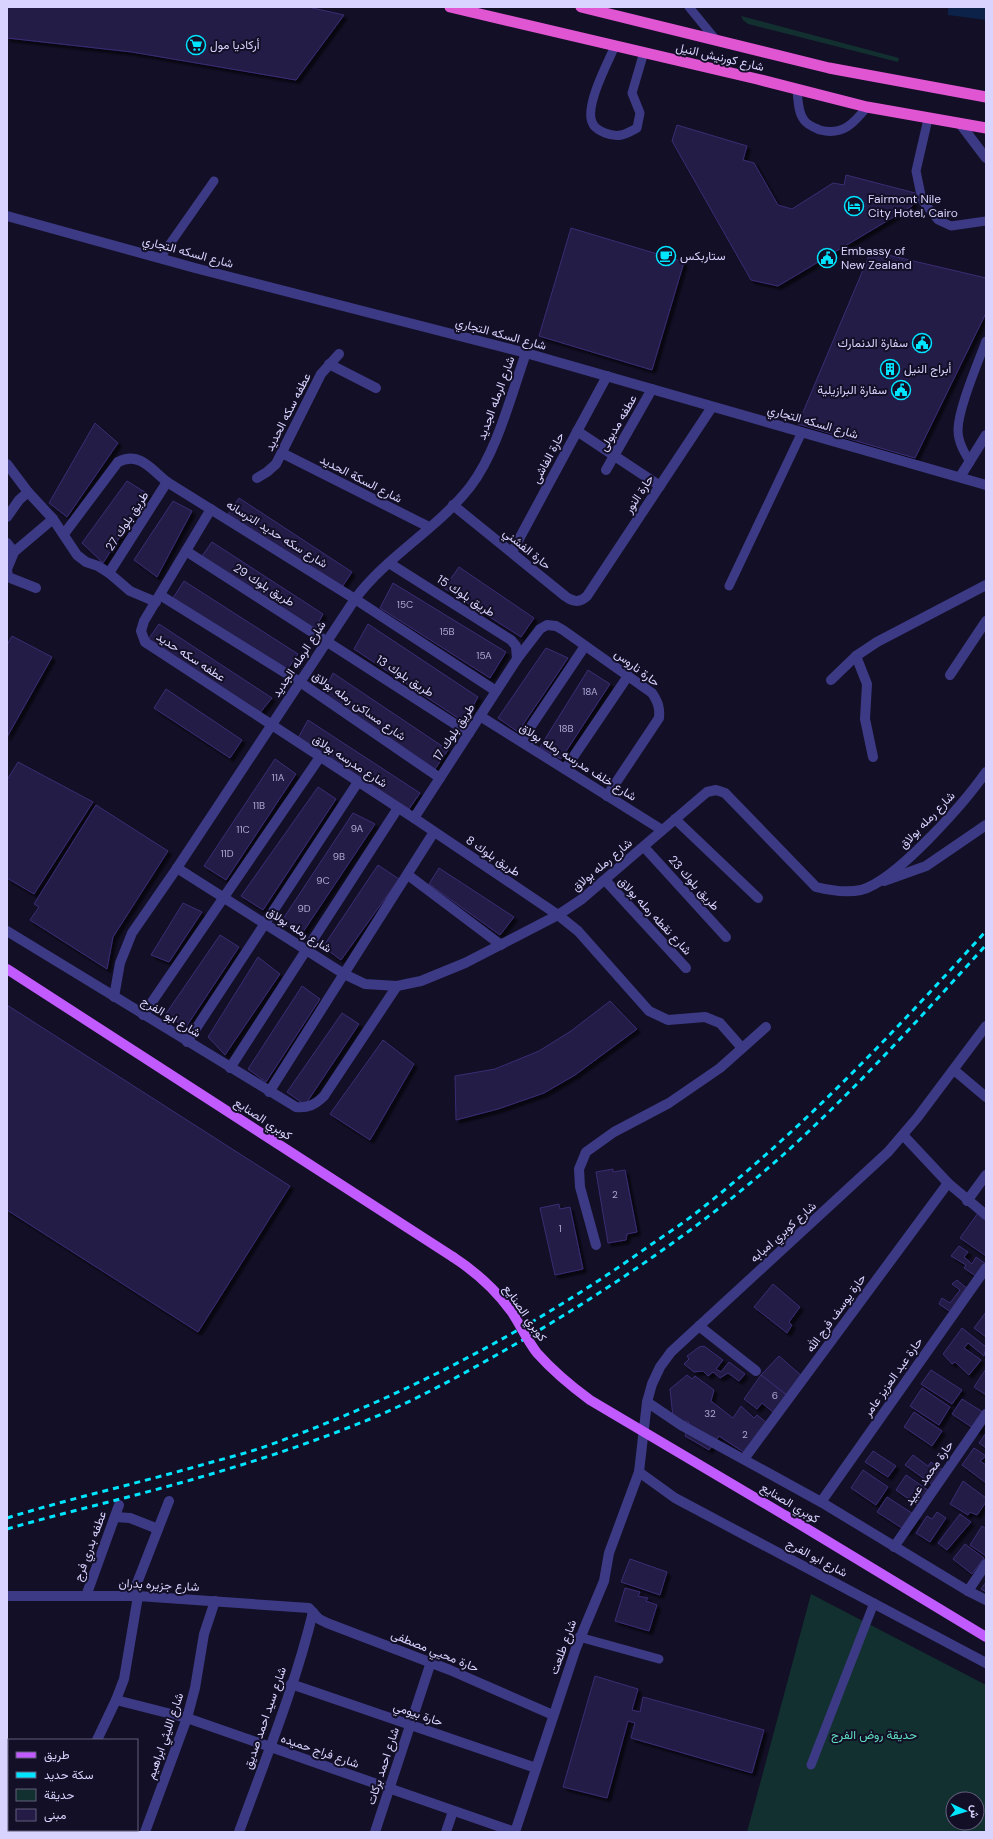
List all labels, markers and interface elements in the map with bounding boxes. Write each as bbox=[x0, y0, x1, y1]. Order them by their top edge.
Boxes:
supermarket icon: أركاديا مول bbox=[185, 34, 207, 56]
place label: أركاديا مول bbox=[210, 37, 260, 53]
street label: شارع كورنيش النيل bbox=[674, 39, 766, 76]
place label: Fairmont Nile City Hotel, Cairo bbox=[868, 191, 958, 221]
hotel icon: Fairmont Nile City Hotel, Cairo bbox=[843, 195, 865, 217]
street label: شارع السكه التجاري bbox=[140, 232, 235, 274]
place label: Embassy of New Zealand bbox=[841, 243, 912, 273]
cafe icon: ستاربكس bbox=[655, 245, 677, 267]
public building icon: Embassy of New Zealand bbox=[816, 247, 838, 269]
place label: ستاربكس bbox=[680, 248, 726, 264]
street label: شارع السكه التجاري bbox=[453, 314, 548, 356]
public building icon: سفارة الدنمارك bbox=[911, 332, 933, 354]
place label: سفارة الدنمارك bbox=[838, 335, 908, 351]
street label: شارع الرمله الجديد bbox=[473, 354, 519, 442]
building icon: أبراج النيل bbox=[879, 358, 901, 380]
place label: أبراج النيل bbox=[904, 361, 951, 378]
street label: عطفه سكه الحديد bbox=[261, 370, 315, 454]
public building icon: سفارة البرازيلية bbox=[890, 379, 912, 401]
place label: سفارة البرازيلية bbox=[817, 382, 887, 398]
street label: عطفه مدبولى bbox=[595, 392, 641, 454]
street label: شارع السكه التجاري bbox=[765, 401, 860, 445]
street label: حارة الفاشى bbox=[528, 430, 568, 486]
street label: شارع السكة الحديد bbox=[317, 451, 405, 507]
street label: حارة النور bbox=[620, 472, 657, 517]
street label: طريق بلوك 27 bbox=[102, 488, 152, 554]
street label: شارع سكه حديد الترسانه bbox=[223, 496, 331, 573]
street label: حارة الفشني bbox=[498, 525, 554, 575]
street label: طريق بلوك 29 bbox=[230, 560, 298, 610]
street label: طريق بلوك 15 bbox=[434, 571, 498, 621]
house number: 15C bbox=[397, 598, 413, 611]
street label: شارع الرمله الجديد bbox=[268, 618, 330, 701]
house number: 15B bbox=[439, 625, 455, 638]
street label: عطفه سكه حديد bbox=[153, 629, 229, 685]
street label: حارة ناروس bbox=[611, 646, 663, 690]
house number: 15A bbox=[476, 649, 492, 662]
street label: طريق بلوك 13 bbox=[373, 651, 437, 701]
street label: شارع مساكن رمله بولاق bbox=[308, 668, 409, 745]
house number: 18A bbox=[582, 685, 598, 698]
street label: طريق بلوك 17 bbox=[430, 700, 479, 764]
street label: شارع خلف مدرسه رمله بولاق bbox=[516, 719, 640, 805]
house number: 18B bbox=[558, 722, 574, 735]
street label: شارع مدرسه بولاق bbox=[309, 731, 390, 792]
house number: 11A bbox=[272, 771, 285, 784]
street label: شارع رمله بولاق bbox=[895, 788, 959, 853]
house number: 11B bbox=[253, 799, 265, 812]
house number: 9A bbox=[351, 822, 364, 835]
house number: 11C bbox=[236, 823, 250, 836]
street label: طريق بلوك 8 bbox=[463, 832, 523, 880]
street label: شارع رمله بولاق bbox=[568, 835, 636, 896]
house number: 11D bbox=[220, 847, 234, 860]
house number: 9B bbox=[333, 850, 345, 863]
street label: طريق بلوك 23 bbox=[665, 852, 723, 914]
house number: 9C bbox=[316, 874, 330, 887]
street label: شارع نقطه رمله بولاق bbox=[614, 874, 695, 959]
house number: 9D bbox=[297, 902, 311, 915]
street label: شارع رمله بولاق bbox=[263, 904, 335, 957]
street label: شارع ابو الفرج bbox=[138, 993, 204, 1042]
street label: كوبري الصنايع bbox=[230, 1094, 295, 1145]
house number: 2 bbox=[612, 1188, 618, 1201]
street label: شارع كوبري امبابه bbox=[746, 1198, 821, 1268]
house number: 1 bbox=[558, 1222, 562, 1235]
street label: حارة يوسف فرج الله bbox=[802, 1271, 871, 1356]
street label: كوبري الصنايع bbox=[498, 1281, 550, 1346]
street label: حارة عبد العزيز عامر bbox=[859, 1334, 926, 1421]
house number: 6 bbox=[772, 1389, 778, 1402]
house number: 32 bbox=[704, 1407, 716, 1420]
house number: 2 bbox=[742, 1428, 748, 1441]
street label: حارة محمد عبيد bbox=[901, 1438, 957, 1508]
street label: كوبري الصنايع bbox=[757, 1479, 822, 1529]
street label: عطفه بدري فرج bbox=[70, 1509, 112, 1584]
street label: شارع ابو الفرج bbox=[783, 1535, 850, 1582]
street label: شارع جزيره بدران bbox=[118, 1575, 200, 1596]
street label: شارع طلعت bbox=[546, 1617, 581, 1677]
street label: حارة محيي مصطفى bbox=[388, 1626, 481, 1678]
street label: شارع سيد احمد صديق bbox=[240, 1665, 291, 1772]
street label: شارع الليثي ابراهيم bbox=[143, 1691, 189, 1782]
street label: حارة بيومي bbox=[390, 1698, 445, 1732]
street label: شارع احمد بركات bbox=[363, 1725, 404, 1807]
park label: حديقة روض الفرج bbox=[831, 1727, 917, 1744]
street label: شارع فراج حميده bbox=[278, 1730, 361, 1773]
legend bbox=[8, 1739, 138, 1831]
text: طريق bbox=[44, 1747, 70, 1763]
text: سكة حديد bbox=[44, 1767, 94, 1783]
text: حديقة bbox=[44, 1787, 74, 1803]
north arrow bbox=[945, 1791, 985, 1831]
text: ش bbox=[968, 1805, 982, 1819]
text: مبنى bbox=[44, 1807, 66, 1823]

